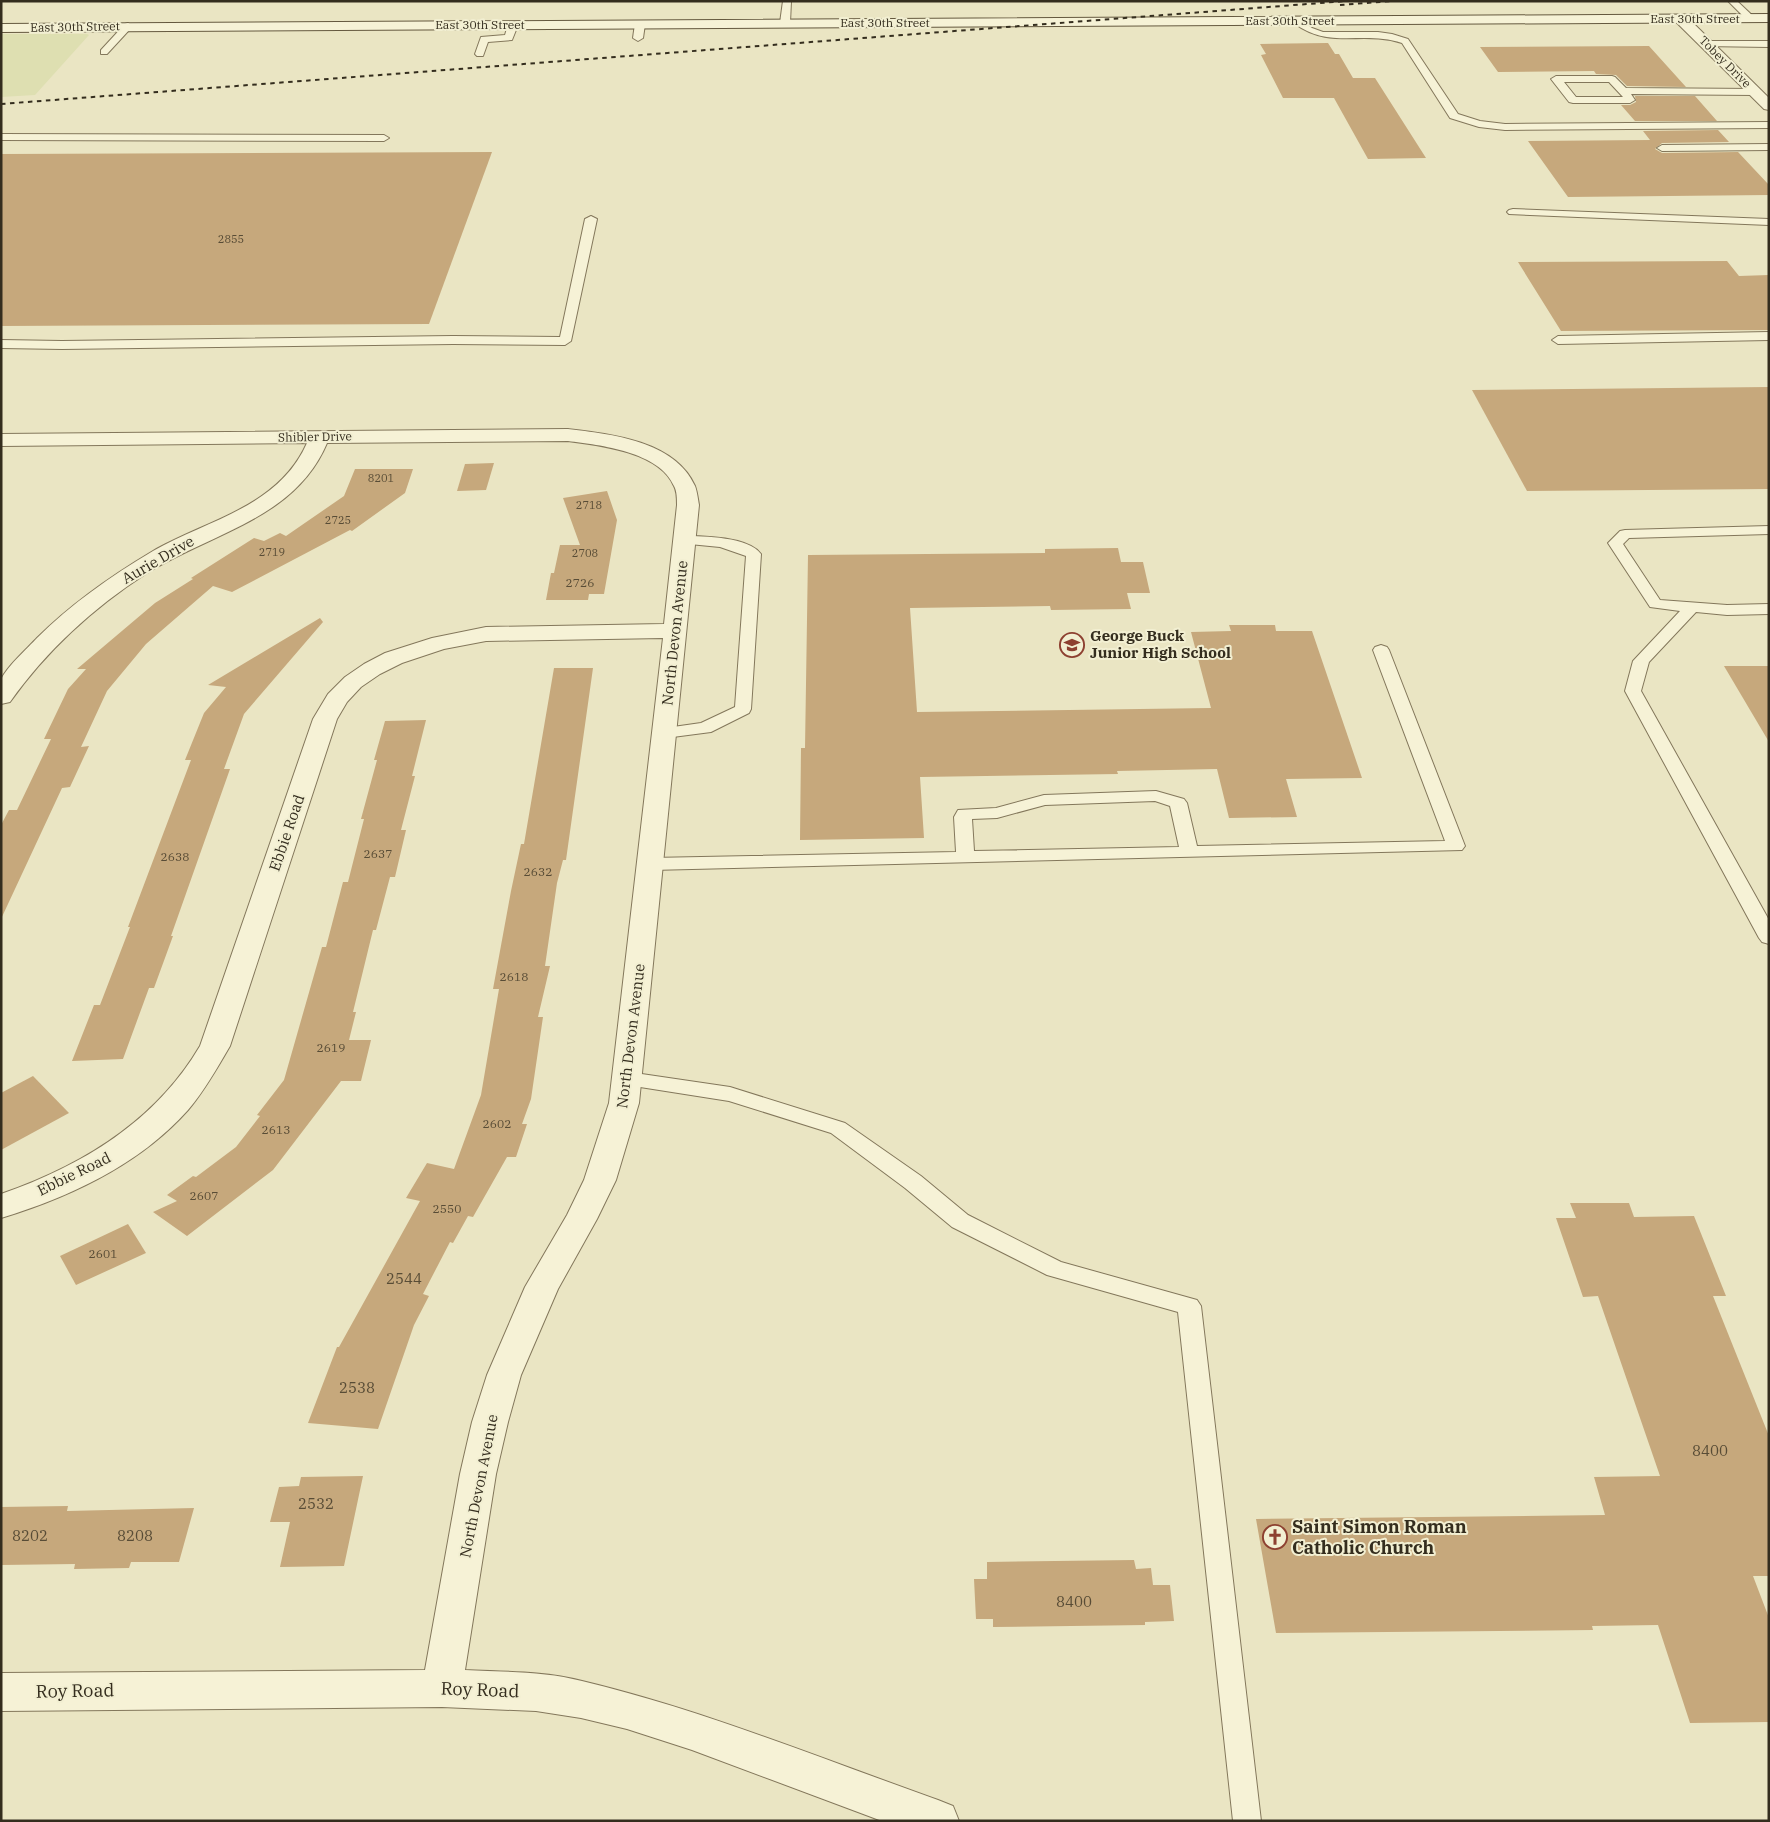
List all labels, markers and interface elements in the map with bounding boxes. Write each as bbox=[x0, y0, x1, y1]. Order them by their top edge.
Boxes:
street label: East 30th Street bbox=[1650, 11, 1740, 26]
street label: East 30th Street bbox=[1245, 13, 1335, 28]
street label: East 30th Street bbox=[840, 15, 930, 30]
street label: East 30th Street bbox=[435, 17, 525, 32]
street label: East 30th Street bbox=[30, 18, 120, 35]
street label: Tobey Drive bbox=[1696, 33, 1754, 91]
house number: 2855 bbox=[218, 232, 244, 246]
street label: Shibler Drive bbox=[278, 428, 352, 445]
house number: 8201 bbox=[368, 471, 394, 485]
house number: 2718 bbox=[576, 498, 602, 512]
house number: 2725 bbox=[325, 513, 351, 527]
street label: Aurie Drive bbox=[118, 531, 197, 588]
house number: 2719 bbox=[259, 545, 285, 559]
house number: 2708 bbox=[572, 546, 598, 560]
street label: North Devon Avenue bbox=[657, 559, 692, 706]
house number: 2726 bbox=[566, 575, 594, 590]
place label: George Buck Junior High School bbox=[1090, 626, 1231, 662]
school or university icon: George Buck Junior High School bbox=[1059, 632, 1085, 658]
street label: Ebbie Road bbox=[265, 792, 308, 874]
house number: 2637 bbox=[364, 846, 392, 861]
house number: 2638 bbox=[161, 849, 189, 864]
house number: 2632 bbox=[524, 864, 552, 879]
street label: North Devon Avenue bbox=[612, 962, 649, 1109]
house number: 2618 bbox=[500, 969, 528, 984]
house number: 2619 bbox=[317, 1040, 345, 1055]
house number: 2602 bbox=[483, 1116, 511, 1131]
house number: 2613 bbox=[262, 1122, 290, 1137]
street label: Ebbie Road bbox=[34, 1148, 114, 1200]
house number: 2607 bbox=[190, 1188, 218, 1203]
house number: 2550 bbox=[433, 1201, 461, 1216]
house number: 2601 bbox=[89, 1246, 117, 1261]
house number: 2544 bbox=[386, 1269, 422, 1288]
house number: 2538 bbox=[339, 1378, 375, 1397]
street label: North Devon Avenue bbox=[455, 1413, 502, 1559]
house number: 8400 bbox=[1692, 1441, 1728, 1460]
house number: 2532 bbox=[298, 1494, 334, 1513]
place label: Saint Simon Roman Catholic Church bbox=[1292, 1515, 1467, 1559]
church icon: Saint Simon Roman Catholic Church bbox=[1262, 1524, 1288, 1550]
house number: 8202 bbox=[12, 1526, 48, 1545]
house number: 8208 bbox=[117, 1526, 153, 1545]
house number: 8400 bbox=[1056, 1592, 1092, 1611]
street label: Roy Road bbox=[440, 1677, 520, 1702]
street label: Roy Road bbox=[35, 1678, 115, 1703]

